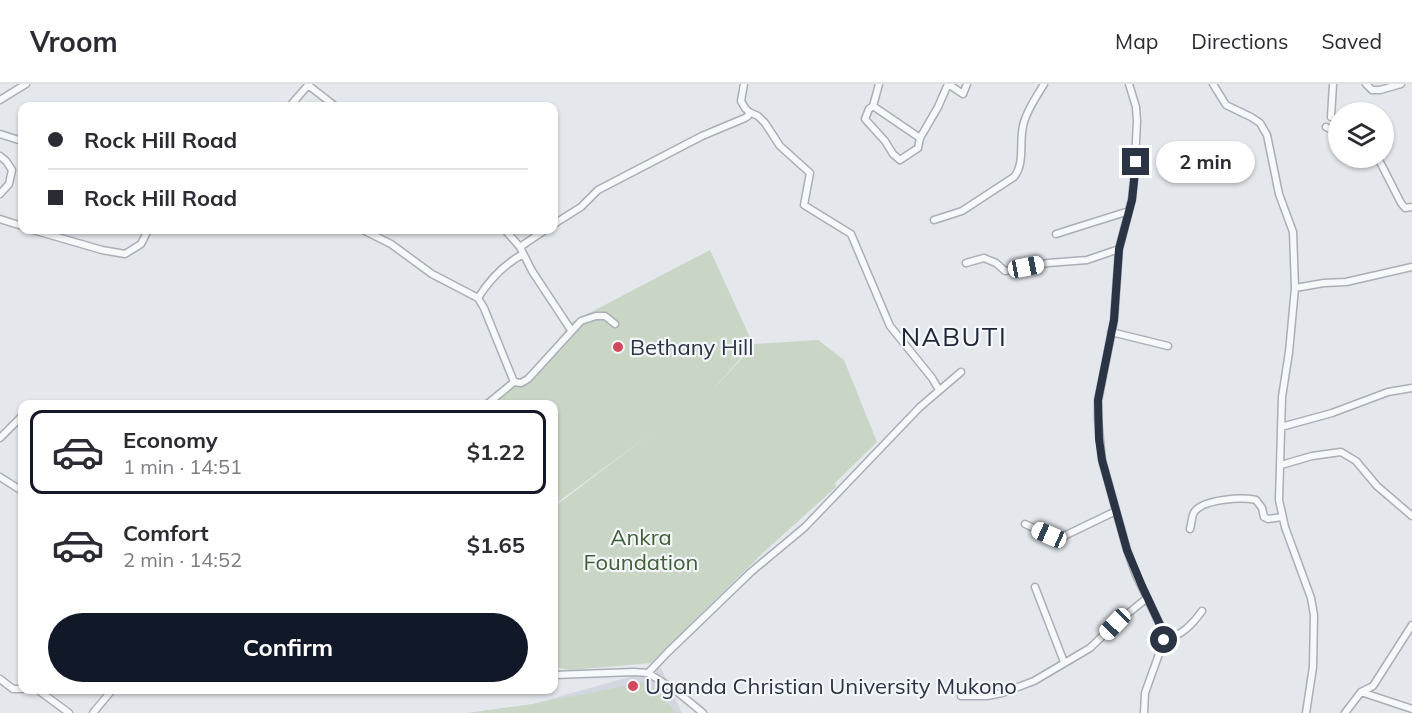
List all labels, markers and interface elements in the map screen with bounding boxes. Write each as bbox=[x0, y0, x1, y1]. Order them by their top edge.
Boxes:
text: Vroom bbox=[30, 24, 118, 59]
text: Map bbox=[1115, 28, 1158, 54]
text: Directions bbox=[1191, 28, 1288, 54]
text: Saved bbox=[1321, 28, 1382, 54]
map controls bbox=[1328, 102, 1394, 168]
button: layers bbox=[1328, 102, 1394, 168]
text: Rock Hill Road bbox=[84, 126, 237, 154]
callout: 2 min bbox=[1157, 141, 1256, 183]
route end bbox=[1122, 148, 1149, 175]
text: 2 min bbox=[1179, 149, 1232, 174]
text: Rock Hill Road bbox=[84, 184, 237, 212]
car bbox=[1007, 255, 1045, 279]
district label: NABUTI bbox=[901, 320, 1007, 353]
place label: Bethany Hill bbox=[630, 333, 753, 361]
marker: Bethany Hill bbox=[611, 340, 625, 354]
icon: car bbox=[51, 425, 105, 479]
text: Economy bbox=[123, 426, 218, 454]
text: $1.22 bbox=[467, 438, 525, 466]
text: 1 min · 14:51 bbox=[123, 454, 242, 479]
icon: car bbox=[51, 518, 105, 572]
text: Comfort bbox=[123, 519, 209, 547]
car bbox=[1029, 519, 1069, 551]
park label: Ankra Foundation bbox=[584, 523, 698, 576]
text: $1.65 bbox=[467, 531, 525, 559]
text: 2 min · 14:52 bbox=[123, 547, 242, 572]
car bbox=[1096, 605, 1134, 643]
button: Confirm bbox=[48, 613, 528, 682]
route start bbox=[1150, 626, 1177, 653]
place label: Uganda Christian University Mukono bbox=[645, 672, 1017, 700]
marker: Uganda Christian University Mukono bbox=[626, 679, 640, 693]

